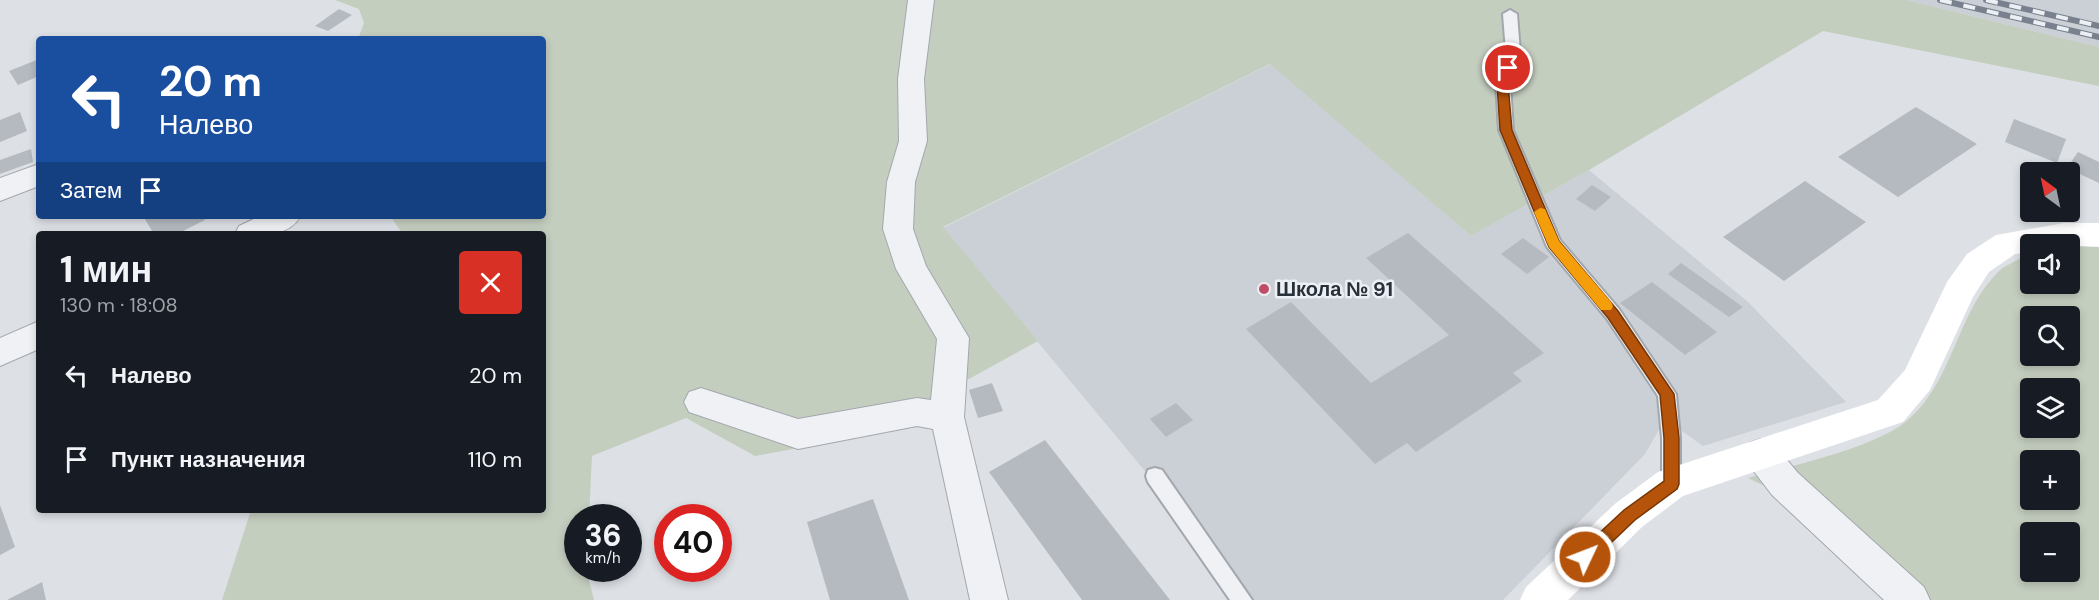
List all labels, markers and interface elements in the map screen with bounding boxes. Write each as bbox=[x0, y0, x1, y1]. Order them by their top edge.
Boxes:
pin bbox=[1482, 42, 1533, 93]
icon: arrive bbox=[1491, 51, 1524, 84]
text: 20 m bbox=[159, 54, 262, 109]
icon: left bbox=[60, 60, 138, 138]
text: Налево bbox=[159, 107, 253, 142]
north arrow bbox=[2020, 162, 2080, 222]
map controls bbox=[2020, 162, 2080, 582]
icon: arrive bbox=[134, 174, 167, 207]
text: Затем bbox=[60, 176, 122, 205]
button: sound bbox=[2020, 234, 2080, 294]
text: 1 мин bbox=[60, 246, 152, 293]
button: close bbox=[459, 251, 522, 314]
place label: Школа № 91 bbox=[1276, 276, 1393, 302]
marker: Школа № 91 bbox=[1257, 282, 1271, 296]
text: 130 m · 18:08 bbox=[60, 292, 178, 318]
button: search bbox=[2020, 306, 2080, 366]
icon: left bbox=[60, 359, 93, 392]
text: Налево bbox=[111, 361, 192, 390]
text: 20 m bbox=[469, 361, 522, 390]
button: layers bbox=[2020, 378, 2080, 438]
icon: arrive bbox=[60, 443, 93, 476]
text: Пункт назначения bbox=[111, 445, 306, 474]
text: 110 m bbox=[468, 445, 522, 474]
button: + bbox=[2020, 450, 2080, 510]
speed limit sign: 40 bbox=[654, 504, 732, 582]
text: 36 bbox=[584, 516, 622, 555]
button: − bbox=[2020, 522, 2080, 582]
position arrow bbox=[1553, 525, 1617, 589]
text: km/h bbox=[585, 548, 621, 568]

